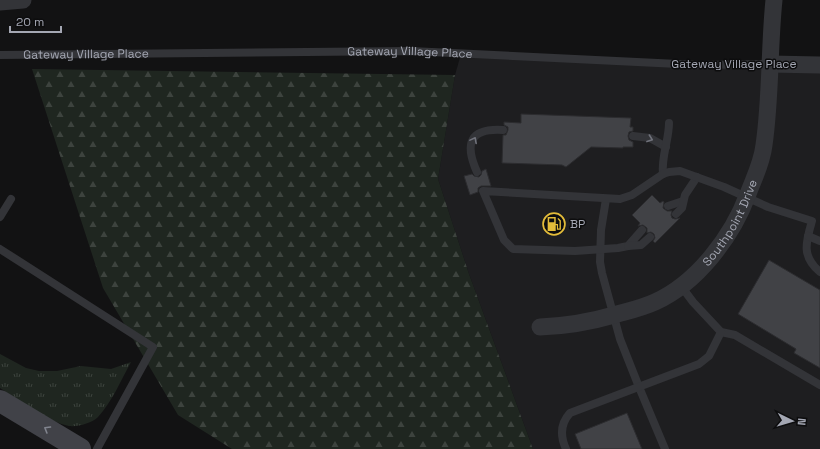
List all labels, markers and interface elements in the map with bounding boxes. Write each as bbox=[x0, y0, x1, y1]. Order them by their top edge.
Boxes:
scale bar bbox=[10, 8, 61, 34]
text: 20 m bbox=[16, 14, 44, 30]
street label: Gateway Village Place bbox=[347, 43, 473, 62]
street label: Gateway Village Place bbox=[23, 46, 149, 63]
street label: Gateway Village Place bbox=[671, 56, 797, 72]
one-way arrow bbox=[647, 135, 654, 143]
one-way arrow bbox=[469, 137, 477, 144]
street label: Southpoint Drive bbox=[699, 177, 761, 270]
fuel station icon: BP bbox=[541, 211, 567, 237]
place label: BP bbox=[570, 216, 585, 232]
north arrow bbox=[772, 401, 812, 441]
text: N bbox=[795, 418, 809, 426]
one-way arrow bbox=[44, 427, 51, 434]

